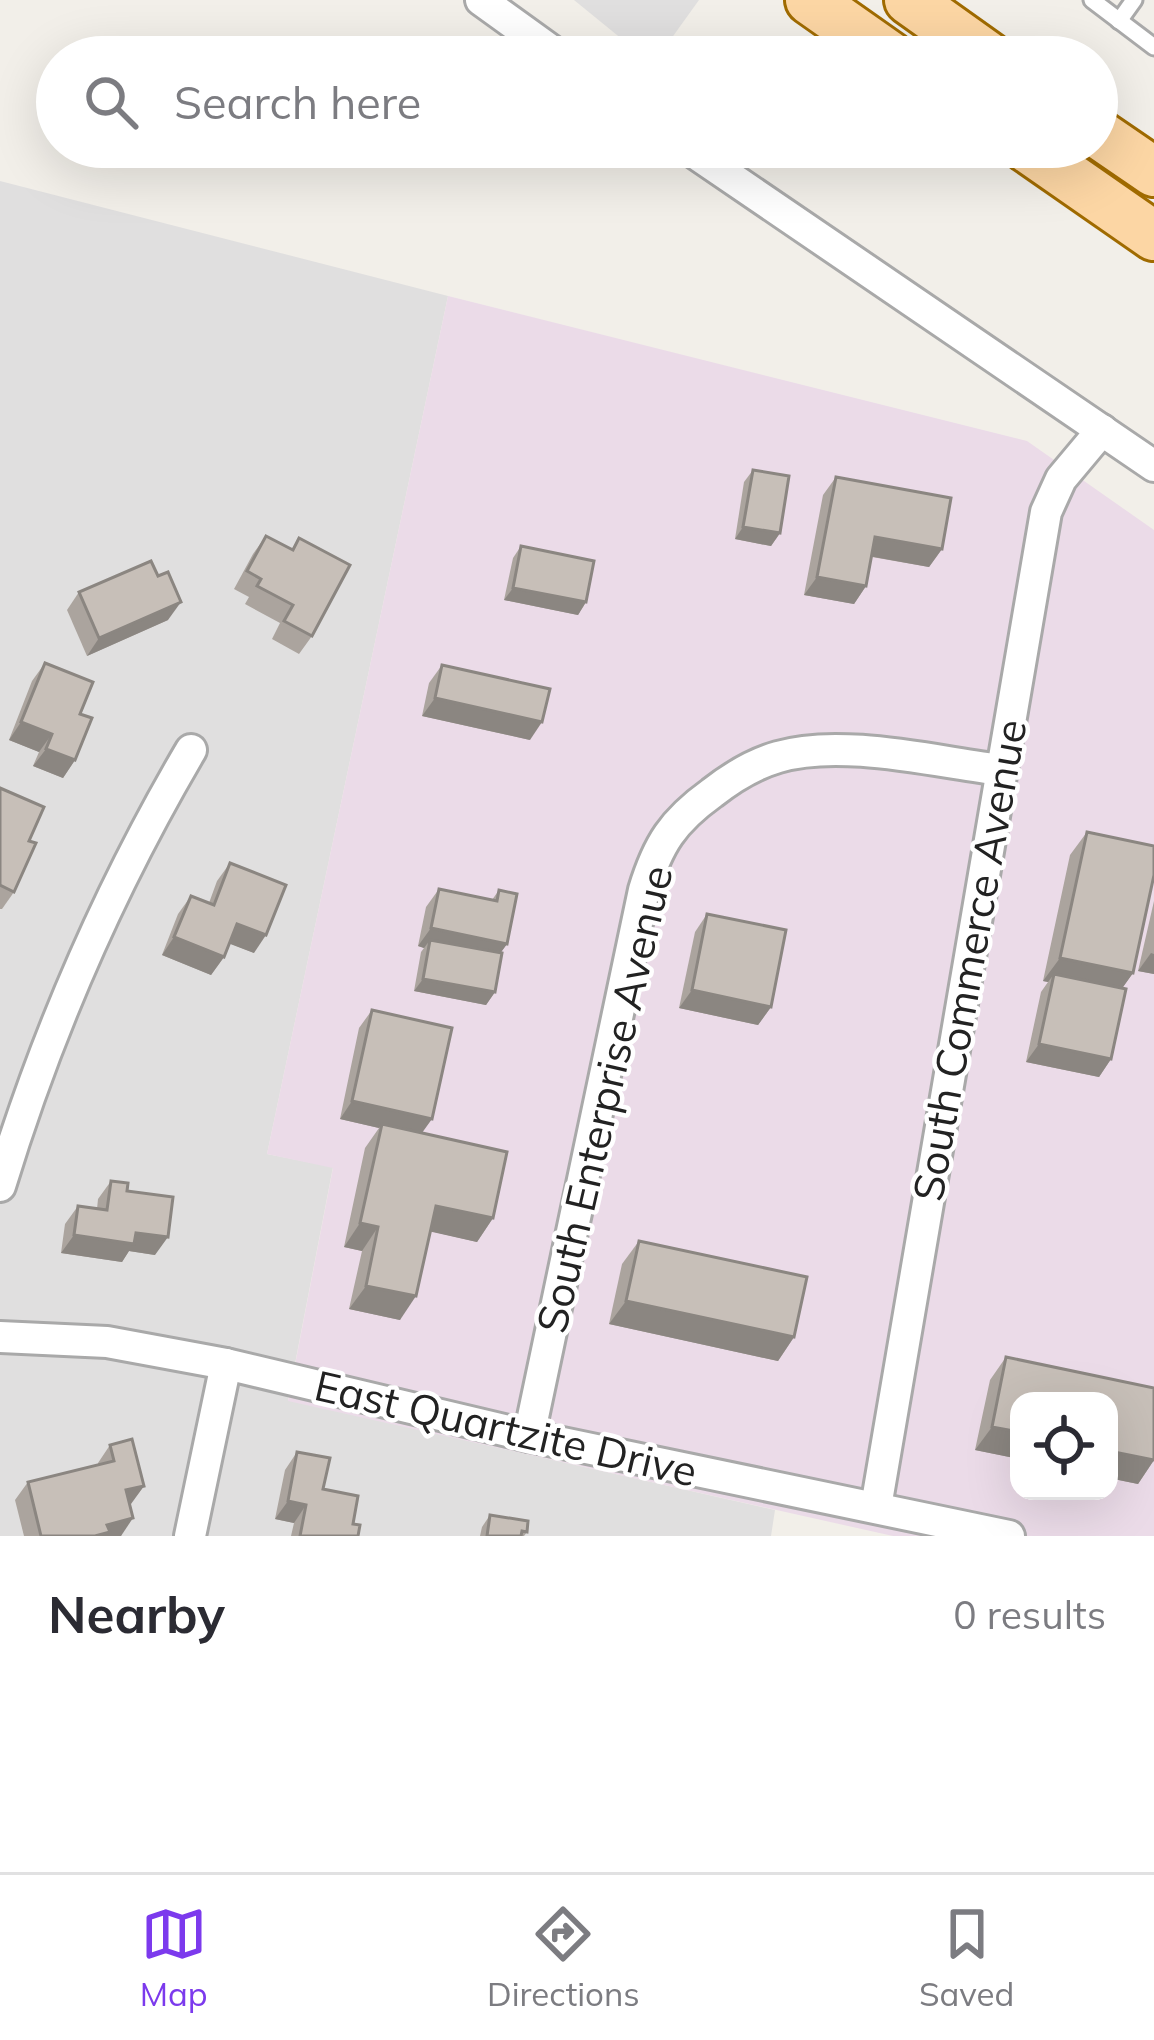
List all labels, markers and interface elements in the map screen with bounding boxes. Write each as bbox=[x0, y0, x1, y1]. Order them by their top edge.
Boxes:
search box bbox=[36, 36, 1118, 168]
icon: search bbox=[78, 69, 144, 135]
text: Search here bbox=[174, 74, 421, 130]
street label: South Commerce Avenue bbox=[901, 715, 1037, 1205]
street label: South Enterprise Avenue bbox=[524, 860, 684, 1338]
street label: East Quartzite Drive bbox=[310, 1358, 702, 1498]
map controls bbox=[1010, 1392, 1118, 1500]
button: locate bbox=[1010, 1392, 1118, 1500]
text: Nearby bbox=[48, 1582, 225, 1646]
text: 0 results bbox=[953, 1590, 1106, 1639]
tab: Map bbox=[140, 1901, 208, 2014]
tab: Directions bbox=[487, 1901, 640, 2014]
tab: Saved bbox=[919, 1901, 1014, 2014]

